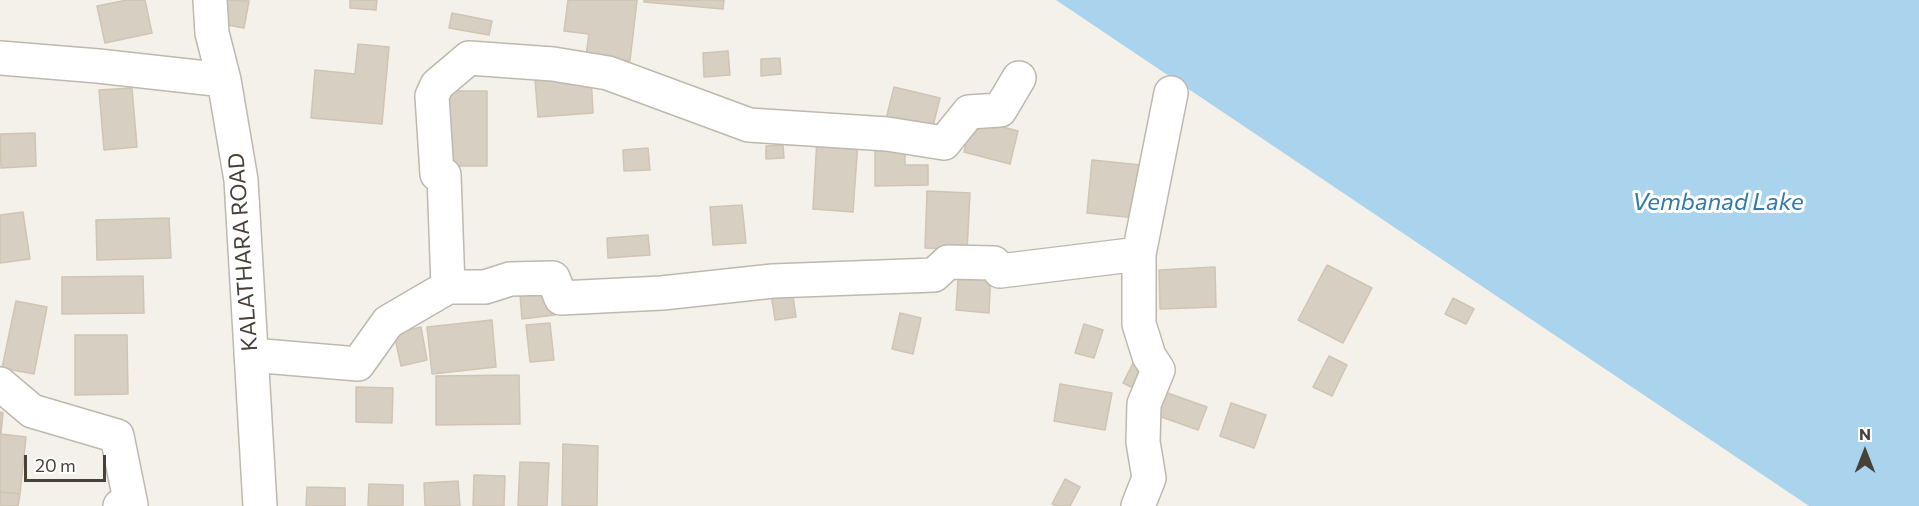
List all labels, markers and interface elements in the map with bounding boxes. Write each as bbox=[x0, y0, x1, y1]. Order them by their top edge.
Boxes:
street label: KALATHARA ROAD bbox=[223, 152, 263, 352]
water label: Vembanad Lake bbox=[1632, 188, 1804, 216]
north arrow bbox=[1835, 422, 1895, 482]
text: N bbox=[1859, 424, 1871, 443]
scale bar bbox=[27, 443, 110, 481]
text: 20 m bbox=[35, 454, 76, 476]

